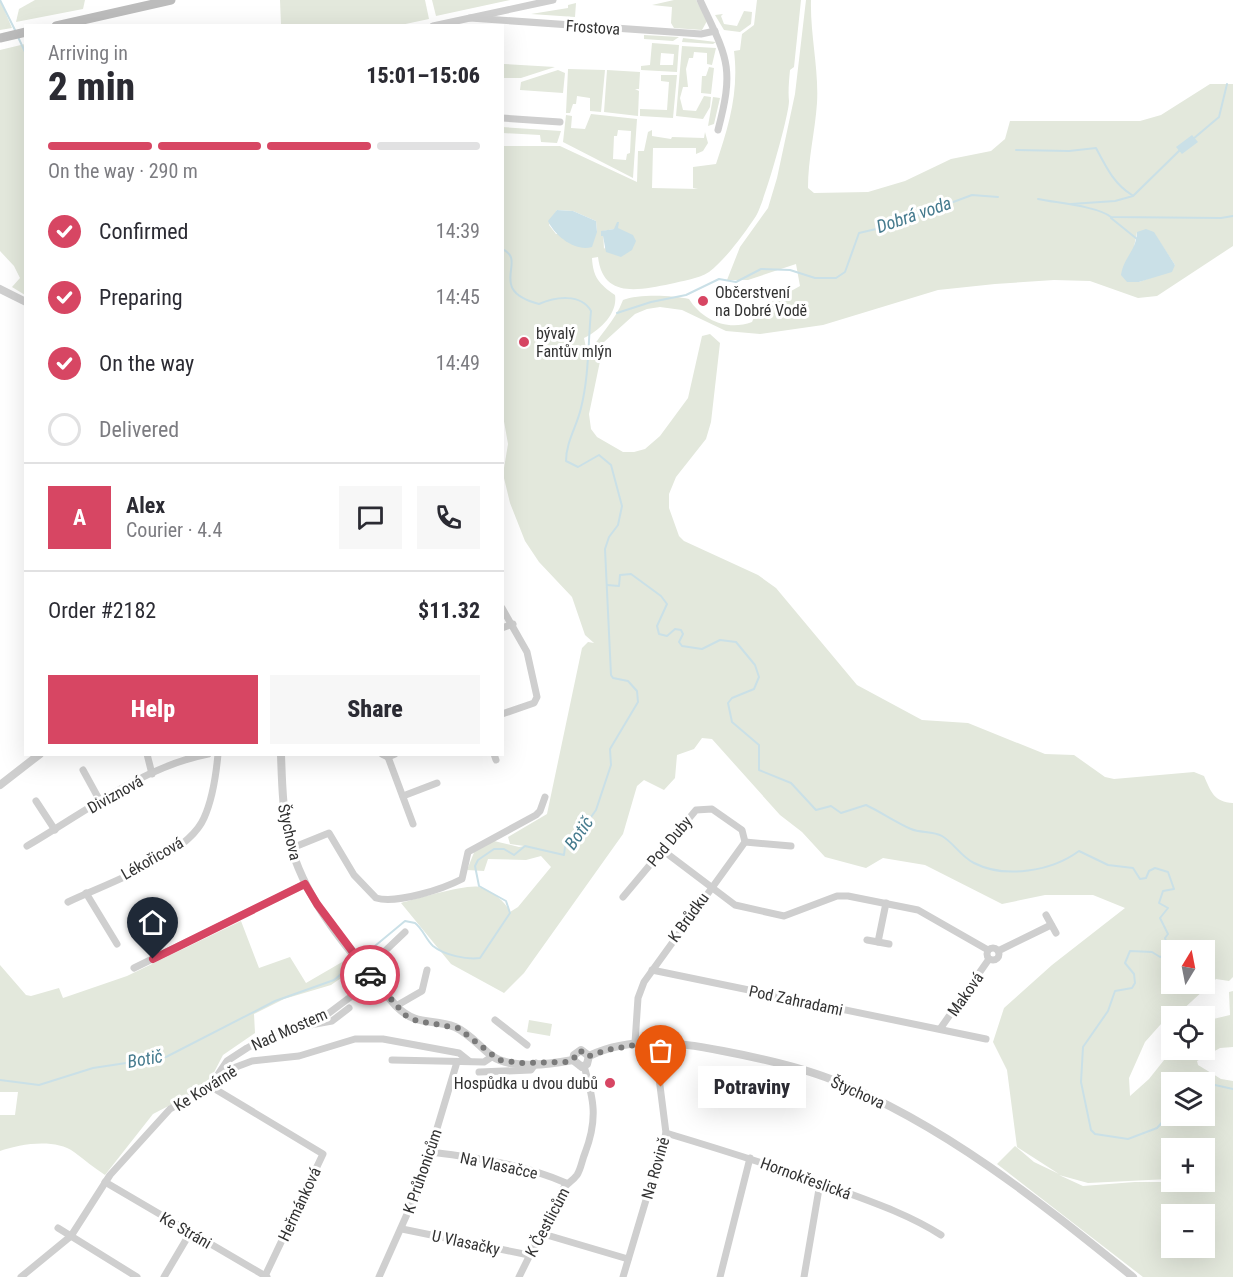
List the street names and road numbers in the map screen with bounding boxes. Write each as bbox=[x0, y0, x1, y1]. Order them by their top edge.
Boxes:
street label: Frostova bbox=[565, 16, 621, 39]
street label: Diviznová bbox=[84, 771, 146, 817]
street label: Štychova bbox=[274, 802, 305, 862]
street label: Pod Duby bbox=[643, 812, 696, 870]
street label: Lékořicová bbox=[118, 833, 187, 884]
street label: K Brůdku bbox=[664, 889, 713, 946]
street label: Maková bbox=[943, 969, 987, 1020]
street label: Pod Zahradami bbox=[747, 981, 845, 1020]
street label: Nad Mostem bbox=[248, 1004, 330, 1055]
street label: Ke Kovárně bbox=[170, 1062, 240, 1115]
street label: Štychova bbox=[828, 1072, 888, 1113]
street label: K Průhonicům bbox=[399, 1126, 446, 1216]
street label: Na Rovině bbox=[638, 1135, 673, 1201]
street label: Na Vlasačce bbox=[458, 1148, 539, 1183]
street label: Hornokřeslická bbox=[758, 1153, 854, 1204]
street label: Heřmánková bbox=[274, 1164, 325, 1244]
street label: K Čestlicům bbox=[520, 1184, 574, 1260]
street label: Ke Stráni bbox=[157, 1208, 215, 1253]
street label: U Vlasačky bbox=[430, 1226, 502, 1259]

